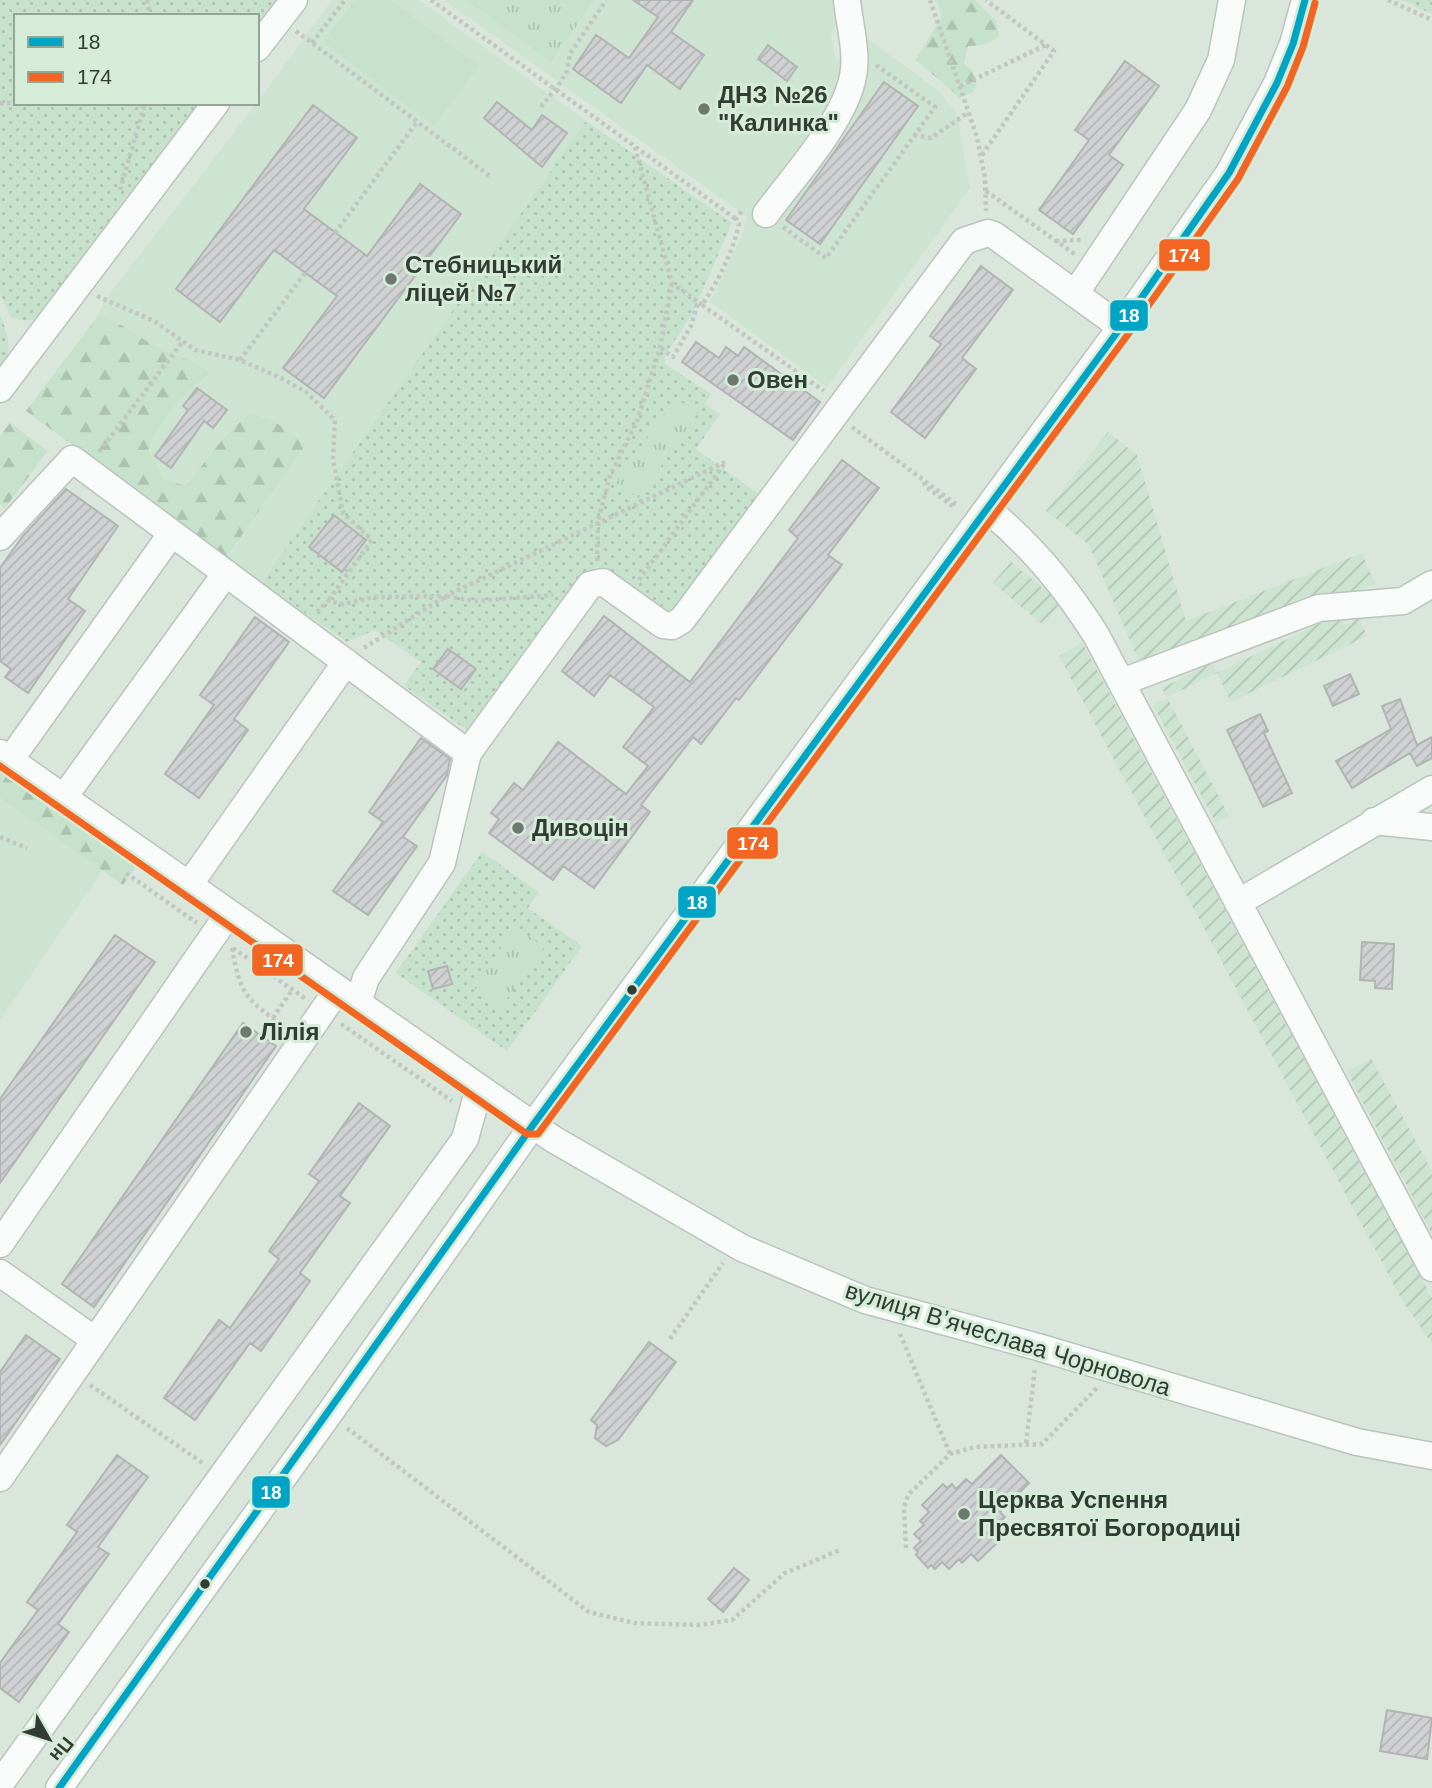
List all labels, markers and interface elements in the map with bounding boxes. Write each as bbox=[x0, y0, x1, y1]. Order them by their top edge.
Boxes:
legend bbox=[14, 14, 259, 105]
text: 18 bbox=[77, 30, 100, 53]
text: 174 bbox=[77, 65, 112, 88]
place label: ДНЗ №26 "Калинка" bbox=[718, 81, 839, 136]
marker: ДНЗ №26 "Калинка" bbox=[696, 101, 712, 117]
line badge: 174 bbox=[1158, 238, 1211, 272]
text: 174 bbox=[1168, 245, 1200, 266]
place label: Стебницький ліцей №7 bbox=[405, 251, 562, 306]
marker: Стебницький ліцей №7 bbox=[383, 271, 399, 287]
line badge: 18 bbox=[1109, 299, 1149, 332]
text: 18 bbox=[1118, 305, 1140, 326]
place label: Овен bbox=[747, 366, 808, 393]
marker: Овен bbox=[725, 372, 741, 388]
place label: Дивоцін bbox=[532, 814, 629, 841]
marker: Дивоцін bbox=[510, 820, 526, 836]
line badge: 174 bbox=[726, 826, 779, 860]
text: 174 bbox=[737, 833, 769, 854]
line badge: 18 bbox=[677, 885, 717, 919]
text: 18 bbox=[686, 892, 708, 913]
line badge: 174 bbox=[251, 943, 304, 977]
text: 174 bbox=[262, 950, 294, 971]
unlabelled marker bbox=[625, 983, 639, 997]
place label: Лілія bbox=[260, 1018, 319, 1045]
marker: Лілія bbox=[238, 1024, 254, 1040]
street label: вулиця Вʼячеслава Чорновола bbox=[842, 1276, 1175, 1401]
line badge: 18 bbox=[251, 1475, 291, 1509]
text: 18 bbox=[260, 1482, 282, 1503]
place label: Церква Успення Пресвятої Богородиці bbox=[978, 1486, 1241, 1541]
marker: Церква Успення Пресвятої Богородиці bbox=[956, 1506, 972, 1522]
unlabelled marker bbox=[198, 1577, 212, 1591]
north arrow bbox=[14, 1704, 84, 1774]
text: Пн bbox=[46, 1733, 78, 1766]

